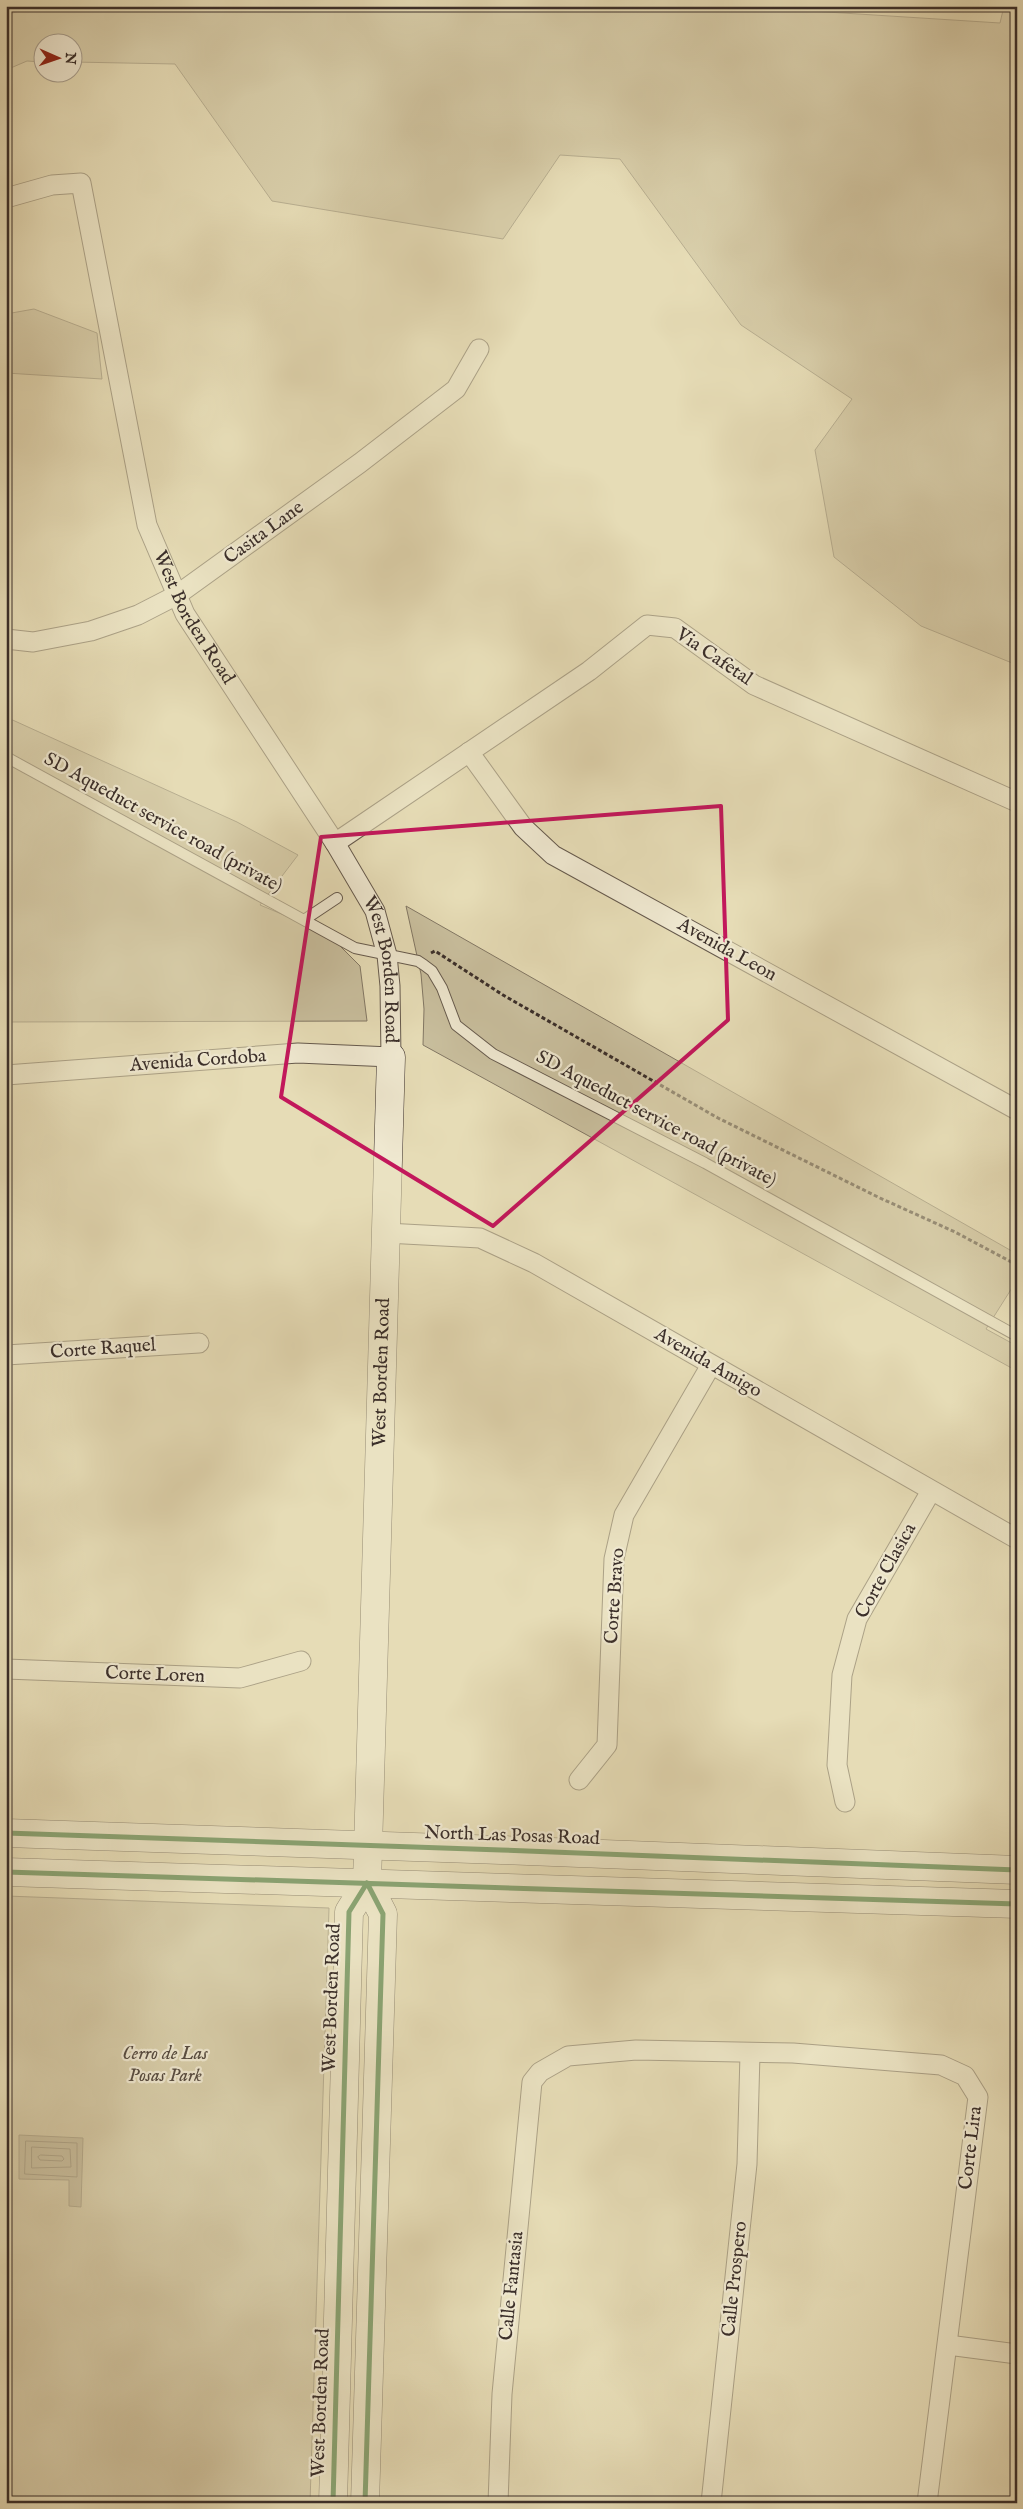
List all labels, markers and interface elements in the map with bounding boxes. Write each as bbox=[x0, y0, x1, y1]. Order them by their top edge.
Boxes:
north arrow bbox=[32, 32, 82, 82]
text: N bbox=[61, 51, 79, 65]
street label: Casita Lane bbox=[219, 496, 309, 570]
street label: West Borden Road bbox=[147, 547, 240, 690]
street label: Via Cafetal bbox=[670, 622, 757, 692]
street label: SD Aqueduct service road (private) bbox=[40, 747, 286, 899]
street label: West Borden Road bbox=[357, 892, 403, 1044]
street label: Avenida Leon bbox=[672, 912, 781, 987]
street label: Avenida Cordoba bbox=[128, 1044, 268, 1078]
street label: SD Aqueduct service road (private) bbox=[532, 1045, 780, 1193]
street label: West Borden Road bbox=[368, 1297, 396, 1447]
street label: Avenida Amigo bbox=[649, 1322, 766, 1403]
street label: Corte Raquel bbox=[49, 1333, 157, 1365]
street label: Corte Clasica bbox=[850, 1518, 922, 1623]
street label: Corte Bravo bbox=[600, 1547, 630, 1645]
street label: Corte Loren bbox=[105, 1661, 205, 1689]
street label: North Las Posas Road bbox=[424, 1821, 601, 1851]
street label: West Borden Road bbox=[317, 1922, 347, 2073]
park label: Cerro de Las Posas Park bbox=[122, 2042, 208, 2088]
street label: Corte Lira bbox=[954, 2104, 988, 2191]
street label: Calle Prospero bbox=[717, 2220, 753, 2338]
street label: Calle Fantasia bbox=[494, 2229, 530, 2342]
street label: West Borden Road bbox=[306, 2327, 336, 2478]

